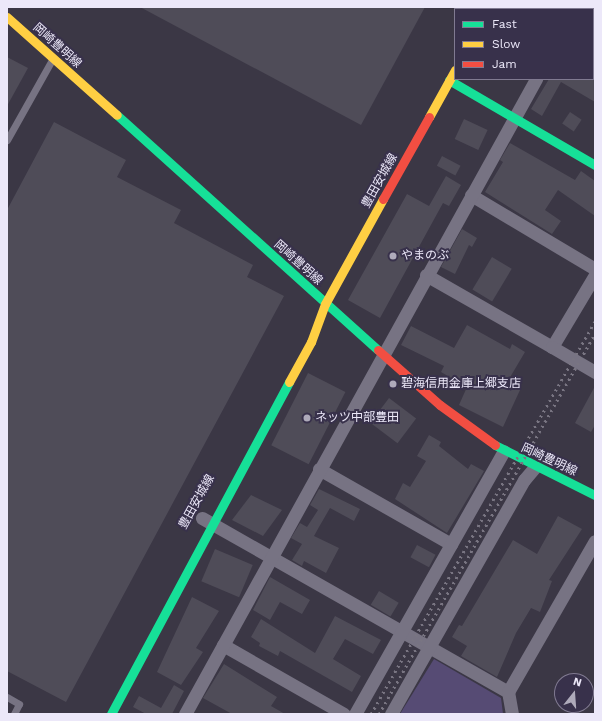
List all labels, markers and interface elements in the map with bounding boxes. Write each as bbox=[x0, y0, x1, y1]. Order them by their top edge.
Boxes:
legend bbox=[454, 8, 594, 80]
text: Fast bbox=[492, 17, 517, 31]
street label: 岡崎豊明線 bbox=[30, 21, 84, 71]
text: Slow bbox=[492, 37, 520, 51]
text: Jam bbox=[492, 57, 517, 71]
street label: 豊田安城線 bbox=[359, 151, 401, 211]
street label: 岡崎豊明線 bbox=[271, 238, 325, 288]
place label: やまのぶ bbox=[401, 249, 449, 263]
marker: やまのぶ bbox=[388, 251, 398, 261]
place label: 碧海信用金庫上郷支店 bbox=[401, 377, 521, 391]
marker: 碧海信用金庫上郷支店 bbox=[388, 379, 398, 389]
place label: ネッツ中部豊田 bbox=[315, 411, 399, 425]
marker: ネッツ中部豊田 bbox=[302, 413, 312, 423]
street label: 岡崎豊明線 bbox=[519, 441, 579, 479]
street label: 豊田安城線 bbox=[176, 472, 218, 532]
north arrow bbox=[554, 673, 594, 713]
text: N bbox=[572, 675, 583, 689]

